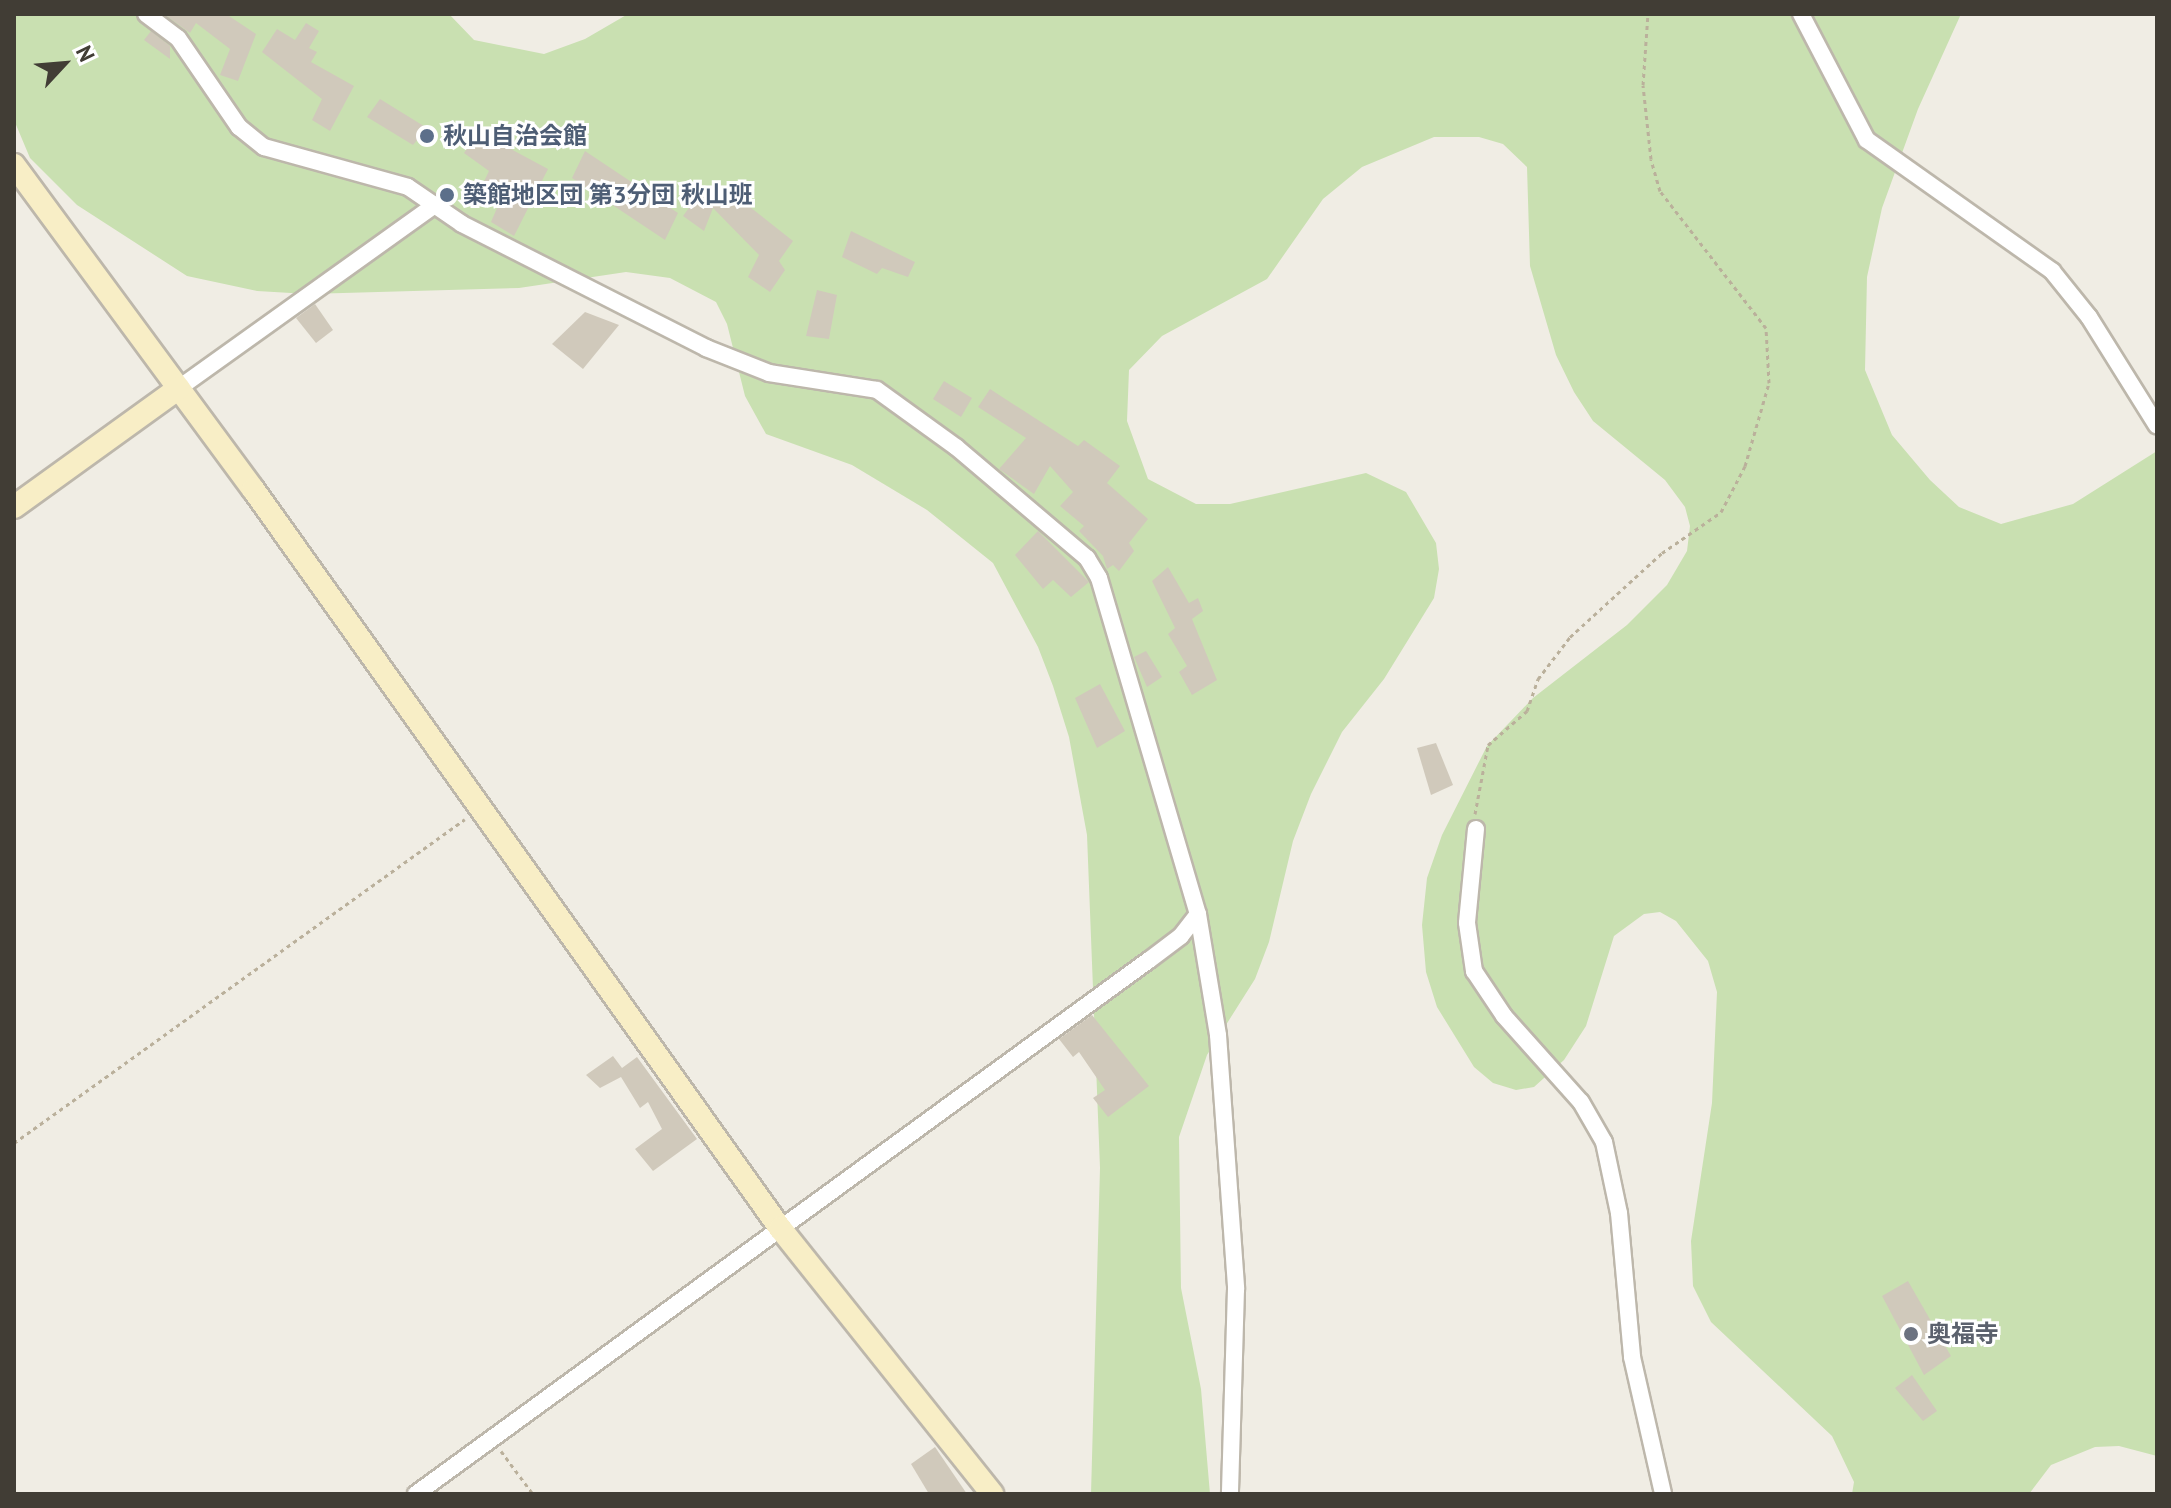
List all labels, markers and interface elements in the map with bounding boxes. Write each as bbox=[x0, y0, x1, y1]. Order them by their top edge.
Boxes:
north arrow bbox=[24, 24, 104, 104]
text: N bbox=[70, 41, 101, 66]
place label: 秋山自治会館 bbox=[443, 122, 587, 150]
marker: 秋山自治会館 bbox=[418, 127, 436, 145]
place label: 築館地区団 第3分団 秋山班 bbox=[463, 181, 753, 209]
marker: 築館地区団 第3分団 秋山班 bbox=[438, 186, 456, 204]
place label: 奥福寺 bbox=[1927, 1320, 1999, 1348]
marker: 奥福寺 bbox=[1902, 1325, 1920, 1343]

